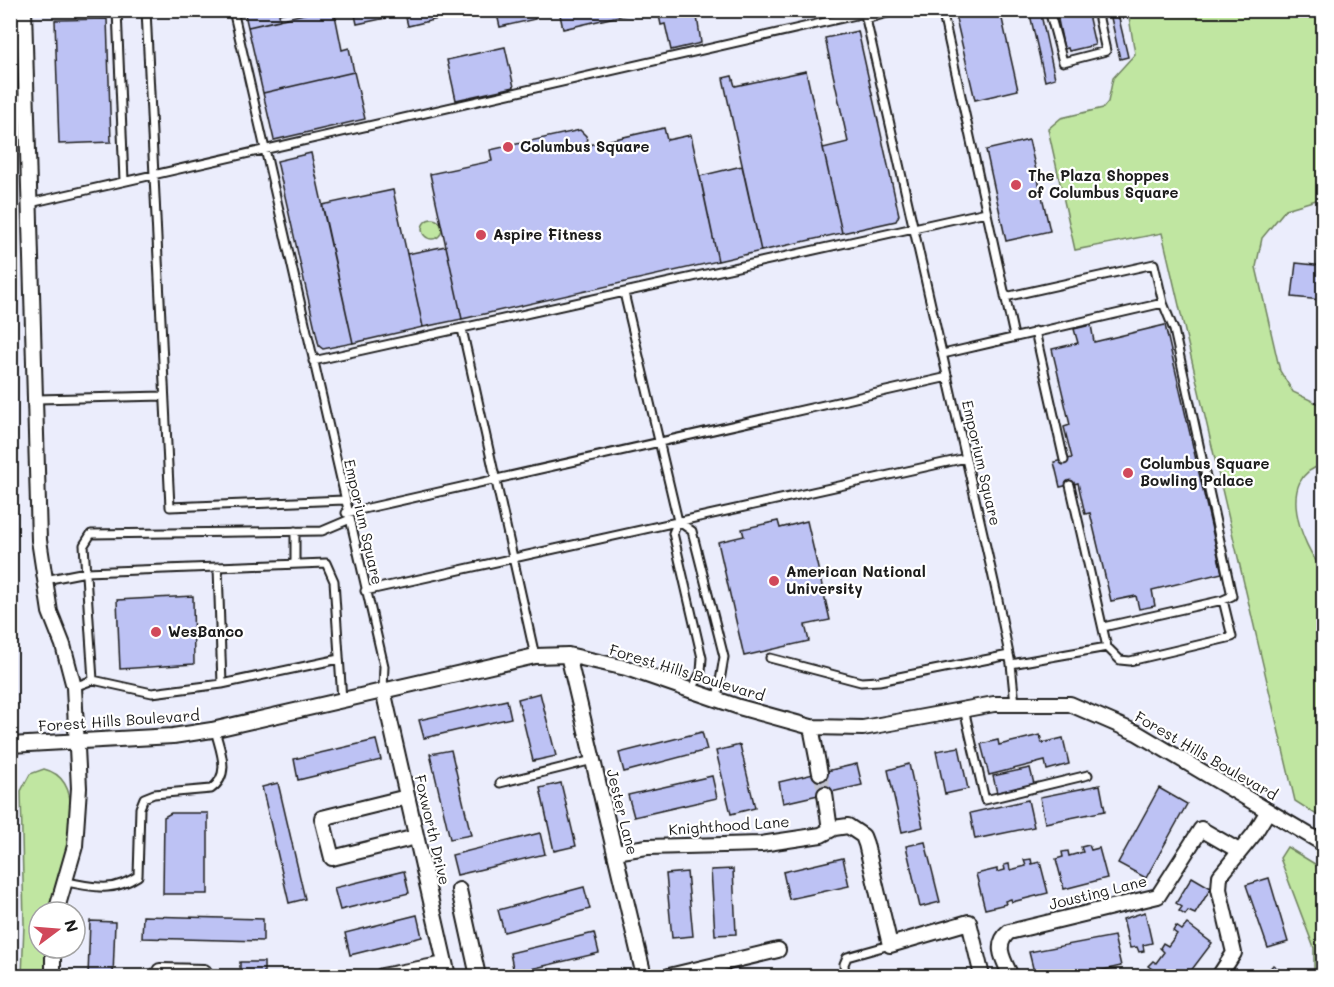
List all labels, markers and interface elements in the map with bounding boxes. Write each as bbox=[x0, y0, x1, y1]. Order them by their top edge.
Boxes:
place label: Columbus Square bbox=[520, 136, 650, 156]
marker: Columbus Square bbox=[501, 140, 515, 154]
place label: The Plaza Shoppes of Columbus Square bbox=[1028, 165, 1178, 202]
marker: The Plaza Shoppes of Columbus Square bbox=[1009, 178, 1023, 192]
place label: Aspire Fitness bbox=[493, 224, 602, 244]
marker: Aspire Fitness bbox=[474, 228, 488, 242]
street label: Emporium Square bbox=[958, 398, 1006, 527]
place label: Columbus Square Bowling Palace bbox=[1140, 453, 1270, 490]
street label: Emporium Square bbox=[340, 457, 388, 586]
marker: Columbus Square Bowling Palace bbox=[1121, 466, 1135, 480]
place label: American National University bbox=[786, 561, 926, 598]
marker: American National University bbox=[767, 574, 781, 588]
place label: WesBanco bbox=[168, 621, 243, 641]
marker: WesBanco bbox=[149, 625, 163, 639]
street label: Forest Hills Boulevard bbox=[607, 639, 767, 705]
street label: Forest Hills Boulevard bbox=[38, 704, 200, 736]
street label: Forest Hills Boulevard bbox=[1132, 706, 1281, 804]
street label: Jester Lane bbox=[603, 767, 643, 857]
street label: Foxworth Drive bbox=[411, 773, 455, 887]
street label: Knighthood Lane bbox=[668, 811, 790, 839]
street label: Jousting Lane bbox=[1047, 870, 1149, 914]
north arrow bbox=[27, 900, 87, 960]
text: N bbox=[60, 917, 84, 934]

